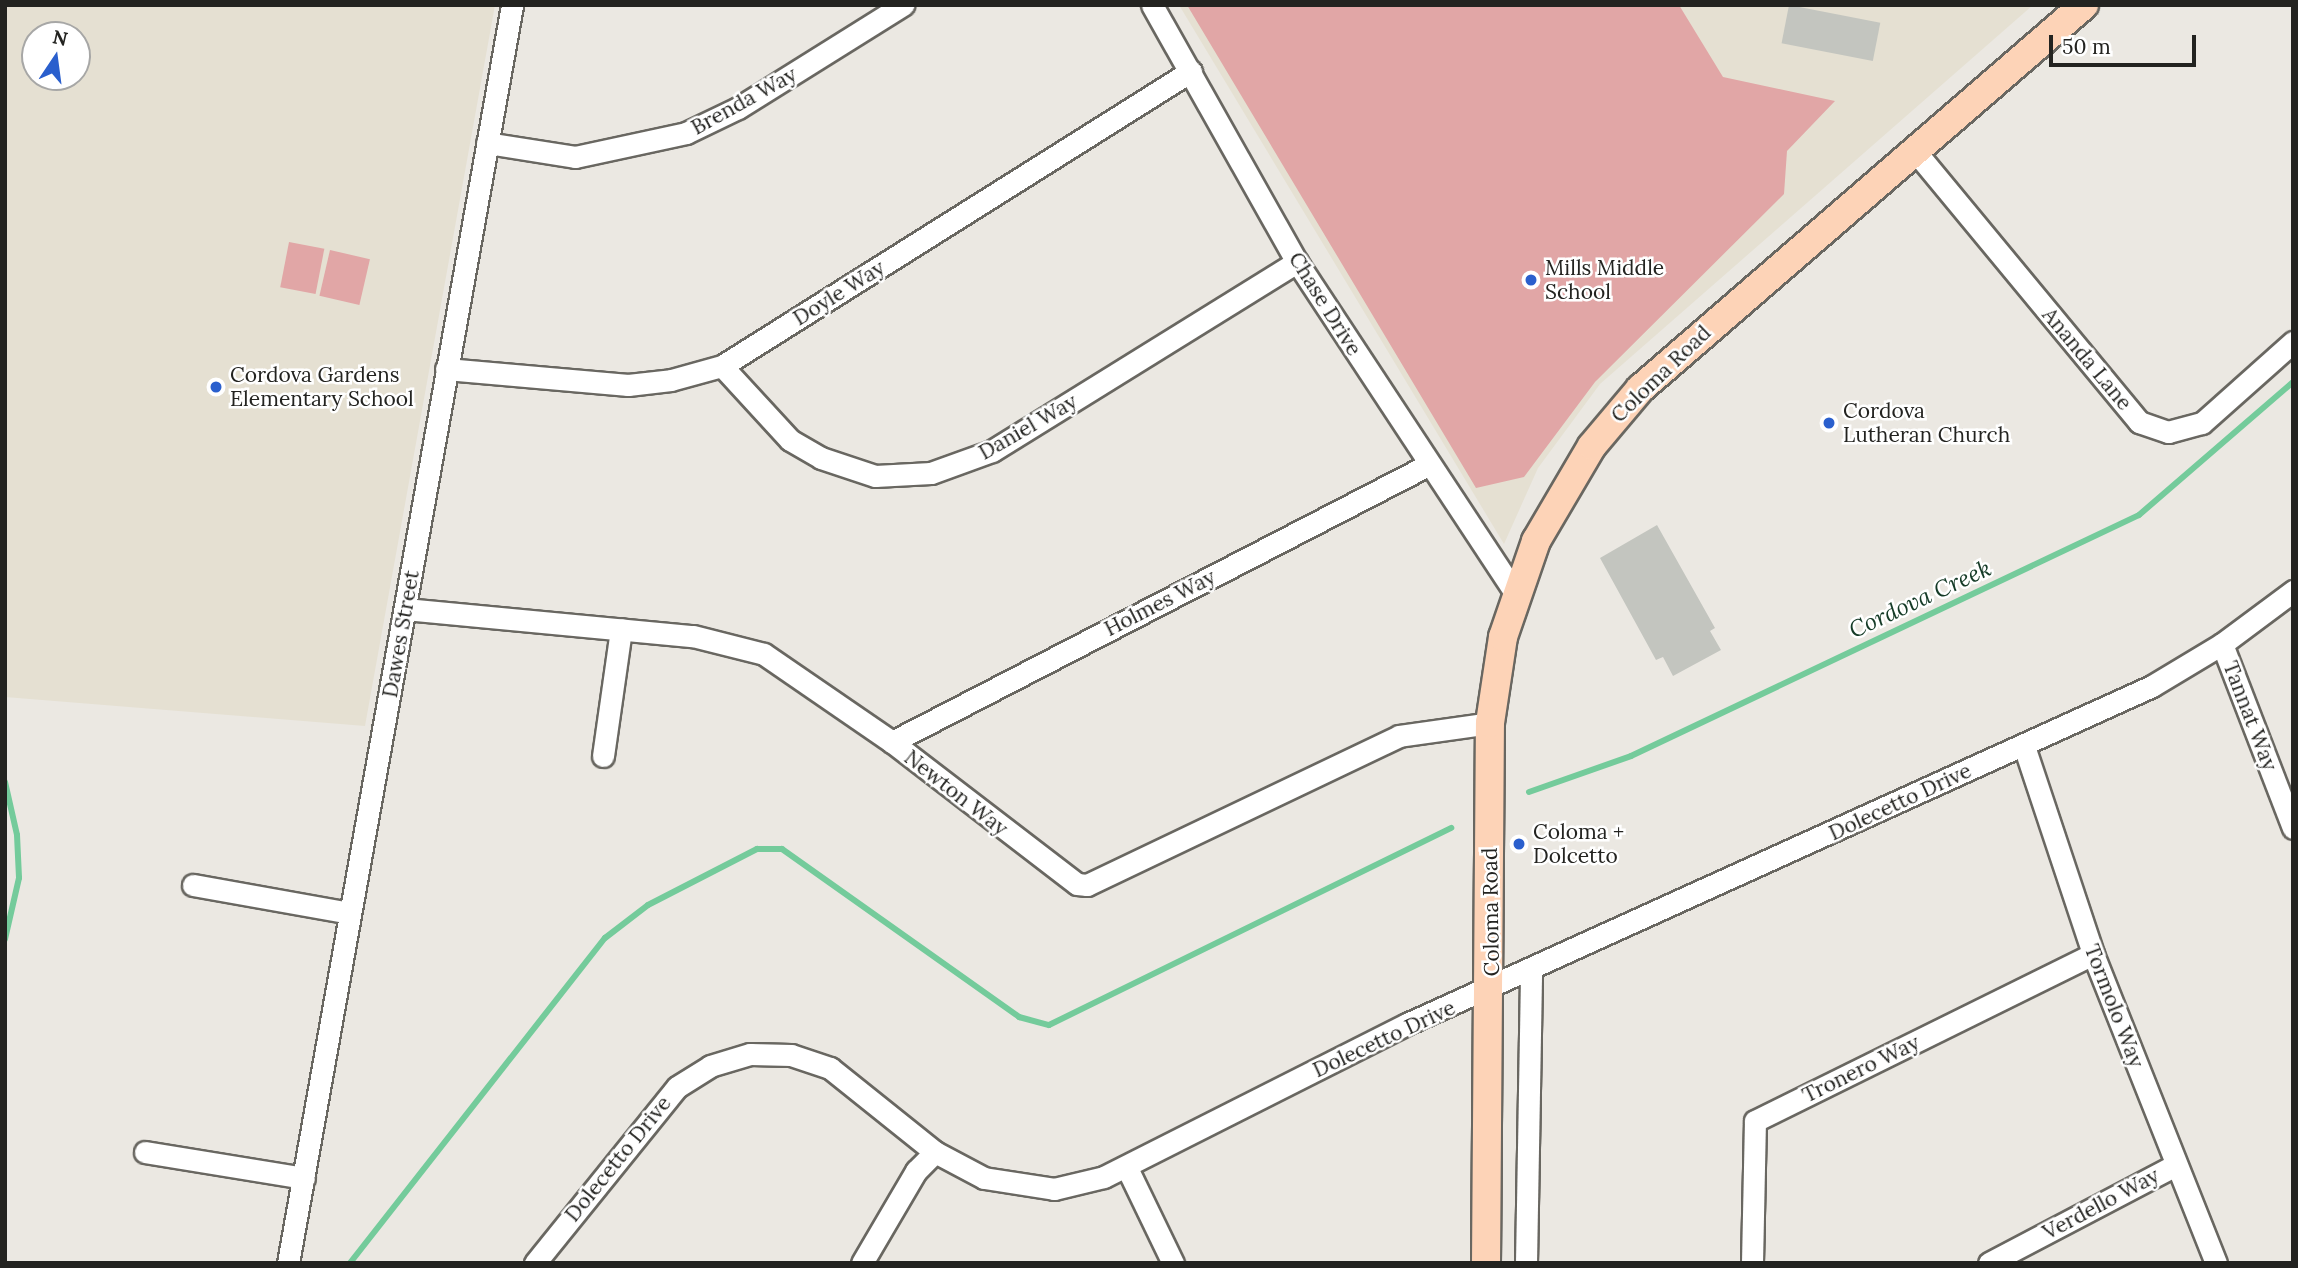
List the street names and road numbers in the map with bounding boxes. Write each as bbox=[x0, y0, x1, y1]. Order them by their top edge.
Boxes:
street label: Brenda Way bbox=[687, 62, 801, 140]
street label: Chase Drive bbox=[1283, 248, 1367, 360]
street label: Doyle Way bbox=[789, 255, 889, 331]
street label: Ananda Lane bbox=[2037, 303, 2137, 415]
street label: Coloma Road bbox=[1606, 320, 1716, 428]
street label: Daniel Way bbox=[974, 389, 1082, 465]
street label: Holmes Way bbox=[1100, 564, 1220, 642]
street label: Dawes Street bbox=[377, 568, 425, 700]
street label: Tannat Way bbox=[2218, 658, 2282, 774]
street label: Newton Way bbox=[899, 745, 1013, 841]
street label: Dolecetto Drive bbox=[1825, 758, 1975, 846]
street label: Coloma Road bbox=[1477, 847, 1505, 977]
street label: Tormolo Way bbox=[2079, 941, 2149, 1071]
street label: Dolecetto Drive bbox=[1309, 995, 1459, 1083]
street label: Tronero Way bbox=[1798, 1030, 1924, 1108]
street label: Dolecetto Drive bbox=[560, 1091, 676, 1227]
street label: Verdello Way bbox=[2038, 1163, 2164, 1245]

